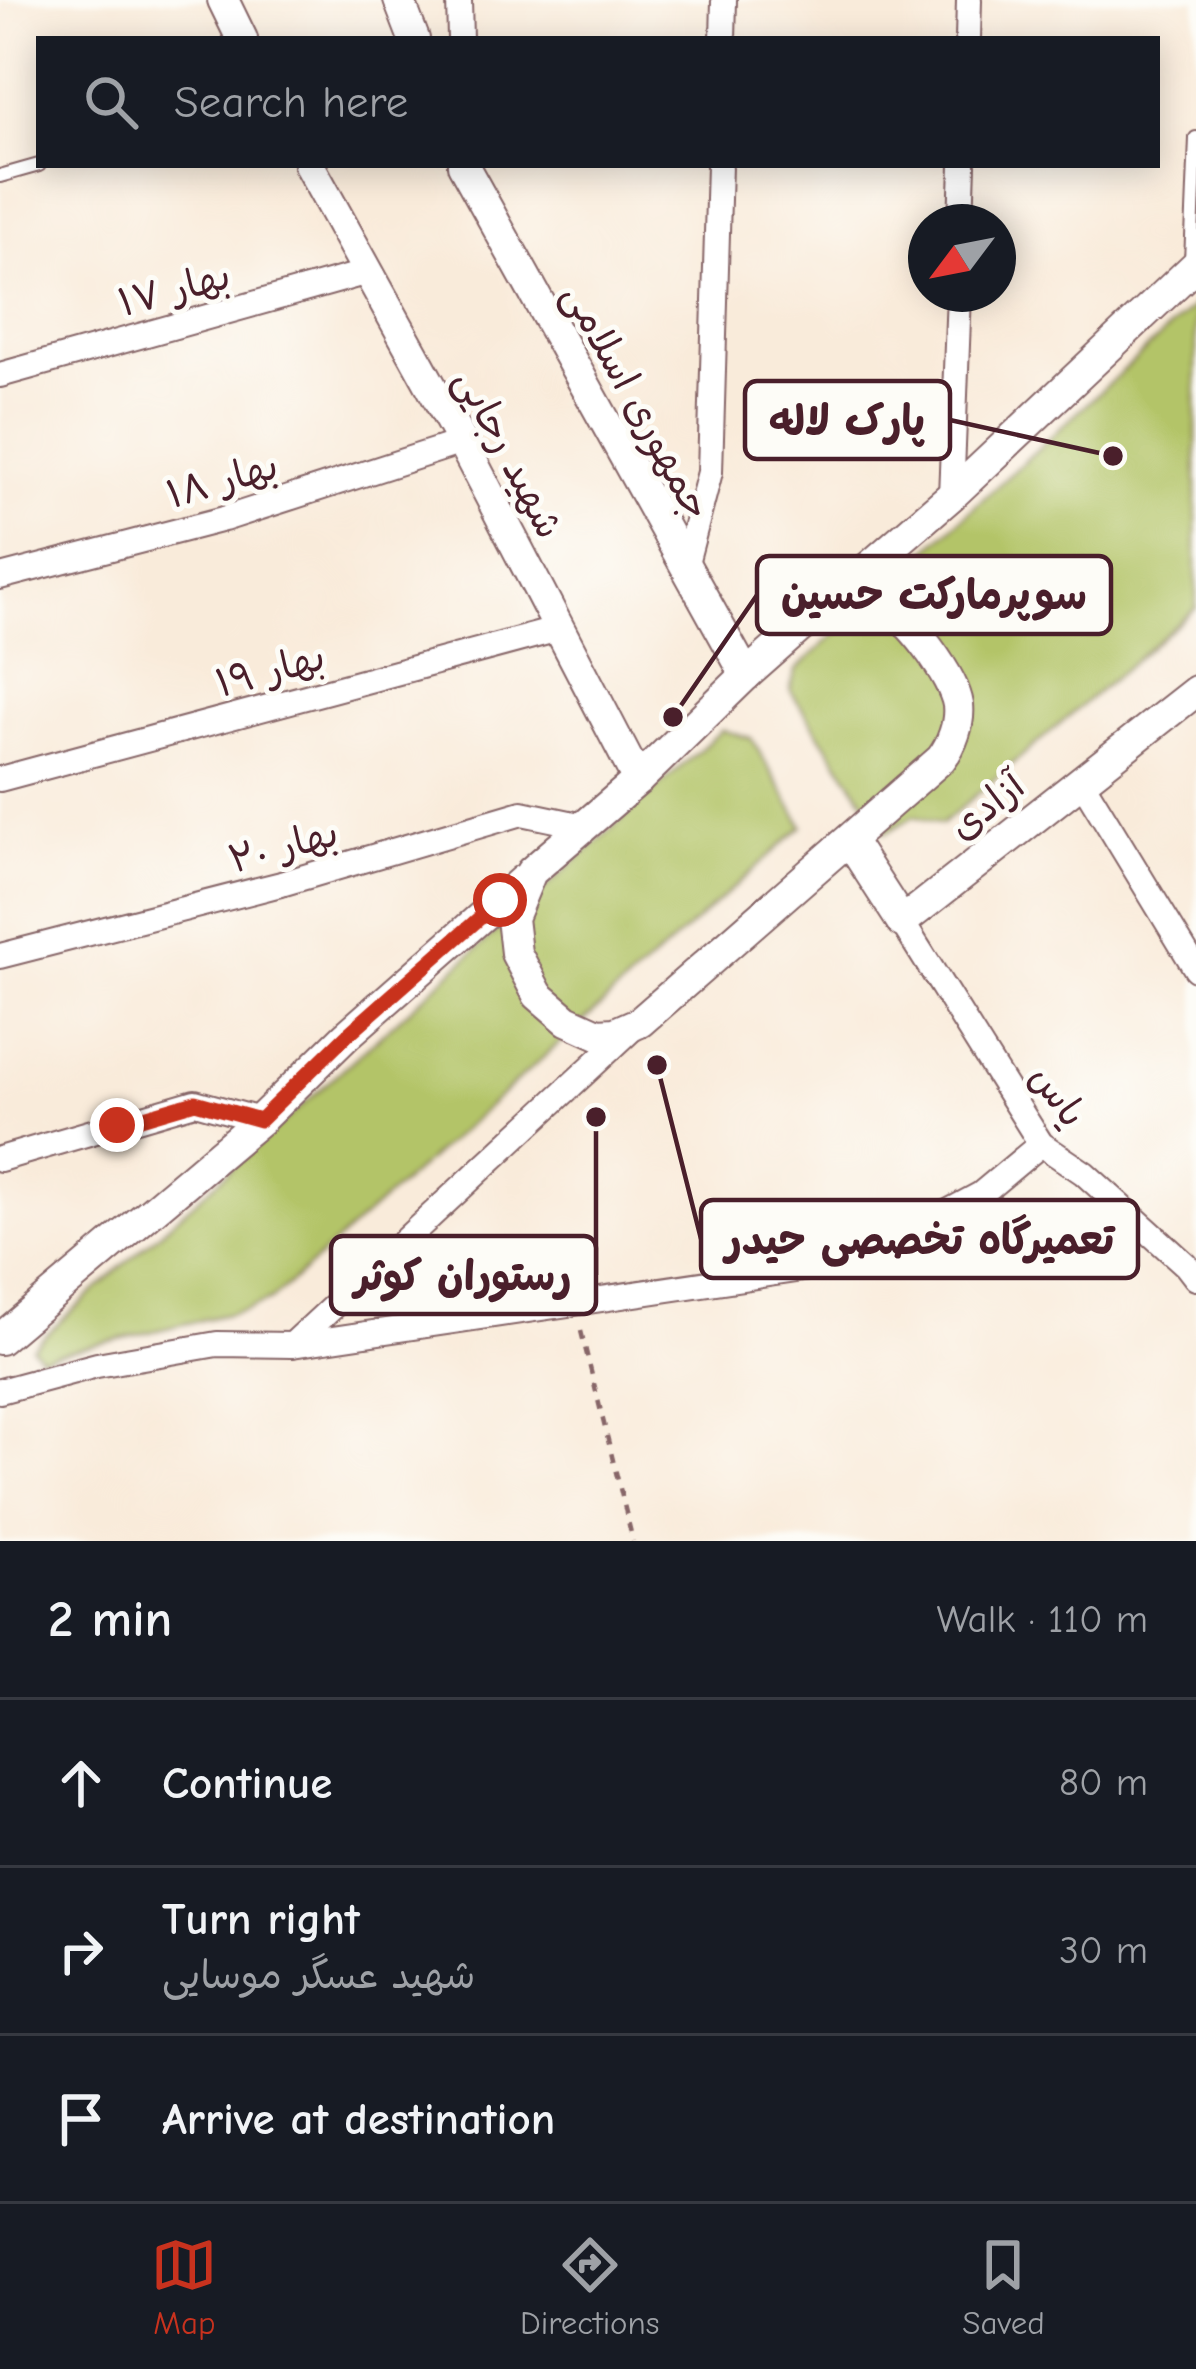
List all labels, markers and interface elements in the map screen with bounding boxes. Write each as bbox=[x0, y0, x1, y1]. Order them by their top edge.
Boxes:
search box bbox=[36, 36, 1160, 168]
icon: search bbox=[78, 69, 144, 135]
text: Search here bbox=[174, 76, 408, 128]
north arrow bbox=[908, 204, 1016, 312]
street label: بهار ۱۷ bbox=[114, 253, 235, 326]
street label: جمهوری اسلامی bbox=[552, 276, 720, 529]
street label: شهید رجایی bbox=[444, 361, 572, 547]
callout: پارک لاله bbox=[745, 381, 950, 459]
text: پارک لاله bbox=[769, 397, 925, 448]
street label: بهار ۱۸ bbox=[162, 443, 283, 518]
callout: سوپرمارکت حسین bbox=[757, 556, 1111, 634]
text: سوپرمارکت حسین bbox=[781, 571, 1087, 622]
street label: بهار ۱۹ bbox=[211, 634, 330, 707]
street label: آزادی bbox=[941, 762, 1034, 849]
street label: بهار ۲۰ bbox=[224, 810, 343, 883]
route start bbox=[473, 873, 527, 927]
street label: یاس bbox=[1020, 1056, 1095, 1136]
route end bbox=[90, 1098, 144, 1152]
callout: تعمیرگاه تخصصی حیدر bbox=[701, 1200, 1138, 1278]
text: تعمیرگاه تخصصی حیدر bbox=[722, 1214, 1116, 1267]
callout: رستوران کوثر bbox=[331, 1236, 596, 1314]
text: رستوران کوثر bbox=[351, 1252, 571, 1303]
text: 2 min bbox=[48, 1590, 172, 1649]
text: Walk · 110 m bbox=[936, 1597, 1148, 1642]
icon: ahead bbox=[48, 1750, 114, 1816]
text: Continue bbox=[162, 1757, 332, 1809]
text: 80 m bbox=[1059, 1760, 1148, 1805]
text: Turn right bbox=[162, 1893, 360, 1945]
icon: right bbox=[48, 1918, 114, 1984]
text: 30 m bbox=[1059, 1928, 1148, 1973]
text: شهید عسگر موسایی bbox=[162, 1953, 475, 1998]
icon: arrive bbox=[48, 2086, 114, 2152]
text: Arrive at destination bbox=[162, 2093, 555, 2145]
tab: Map bbox=[151, 2232, 217, 2342]
tab: Directions bbox=[520, 2232, 660, 2342]
tab: Saved bbox=[962, 2232, 1045, 2342]

